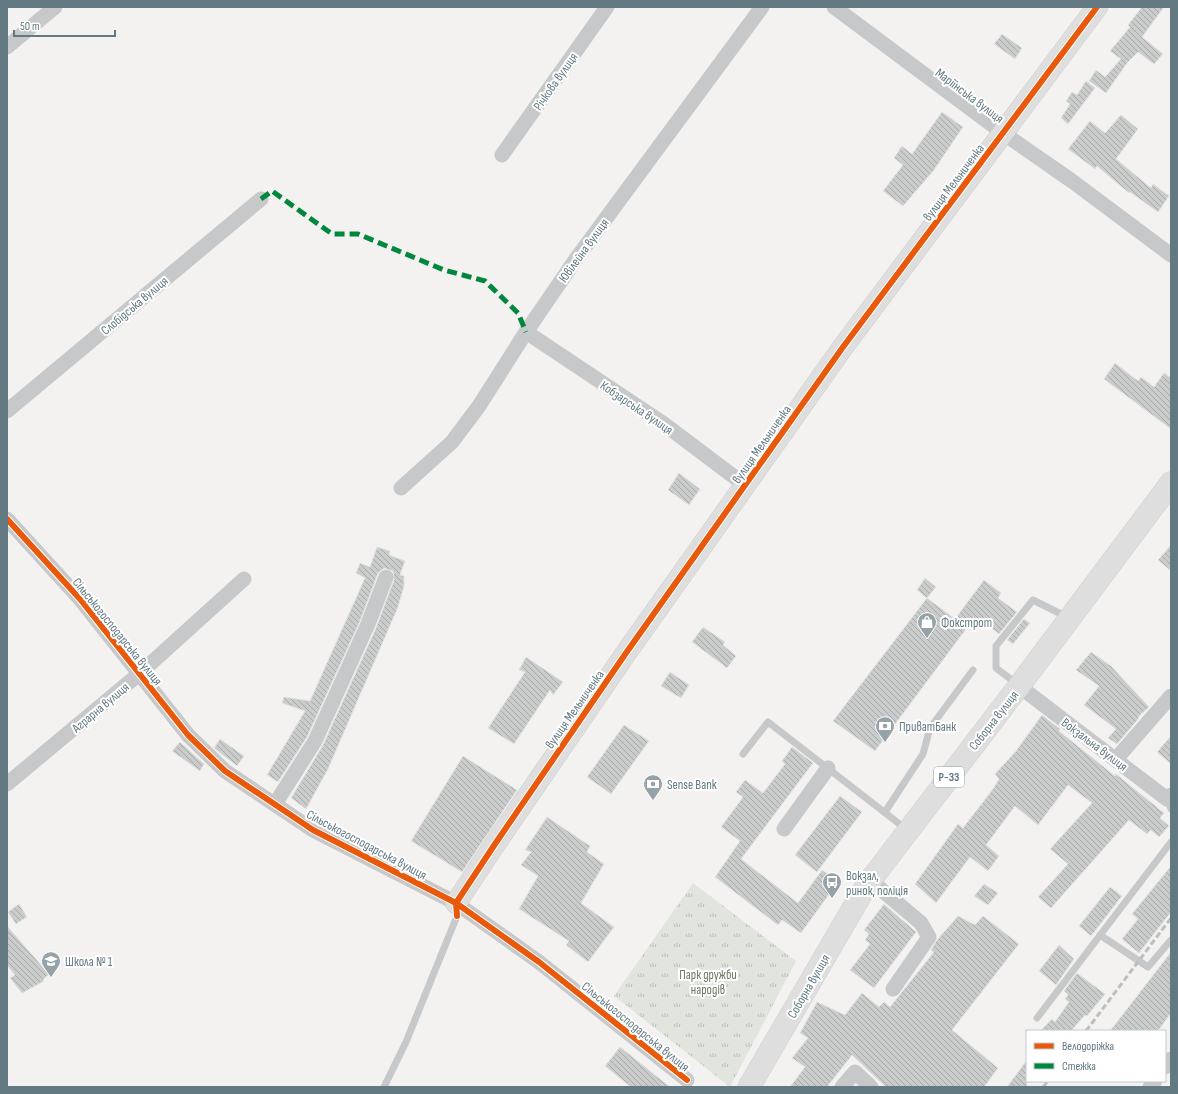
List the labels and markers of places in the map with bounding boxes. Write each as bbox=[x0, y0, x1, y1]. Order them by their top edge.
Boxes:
shop icon: Фокстрот bbox=[916, 611, 938, 639]
place label: Фокстрот bbox=[941, 615, 992, 631]
bank icon: ПриватБанк bbox=[874, 715, 896, 743]
place label: ПриватБанк bbox=[899, 719, 956, 735]
bank icon: Sense Bank bbox=[642, 773, 664, 801]
place label: Sense Bank bbox=[667, 777, 717, 793]
place label: Вокзал, ринок, поліція bbox=[846, 868, 908, 899]
bus stop icon: Вокзал, ринок, поліція bbox=[821, 871, 843, 899]
school or university icon: Школа № 1 bbox=[40, 950, 62, 978]
place label: Школа № 1 bbox=[65, 954, 113, 970]

